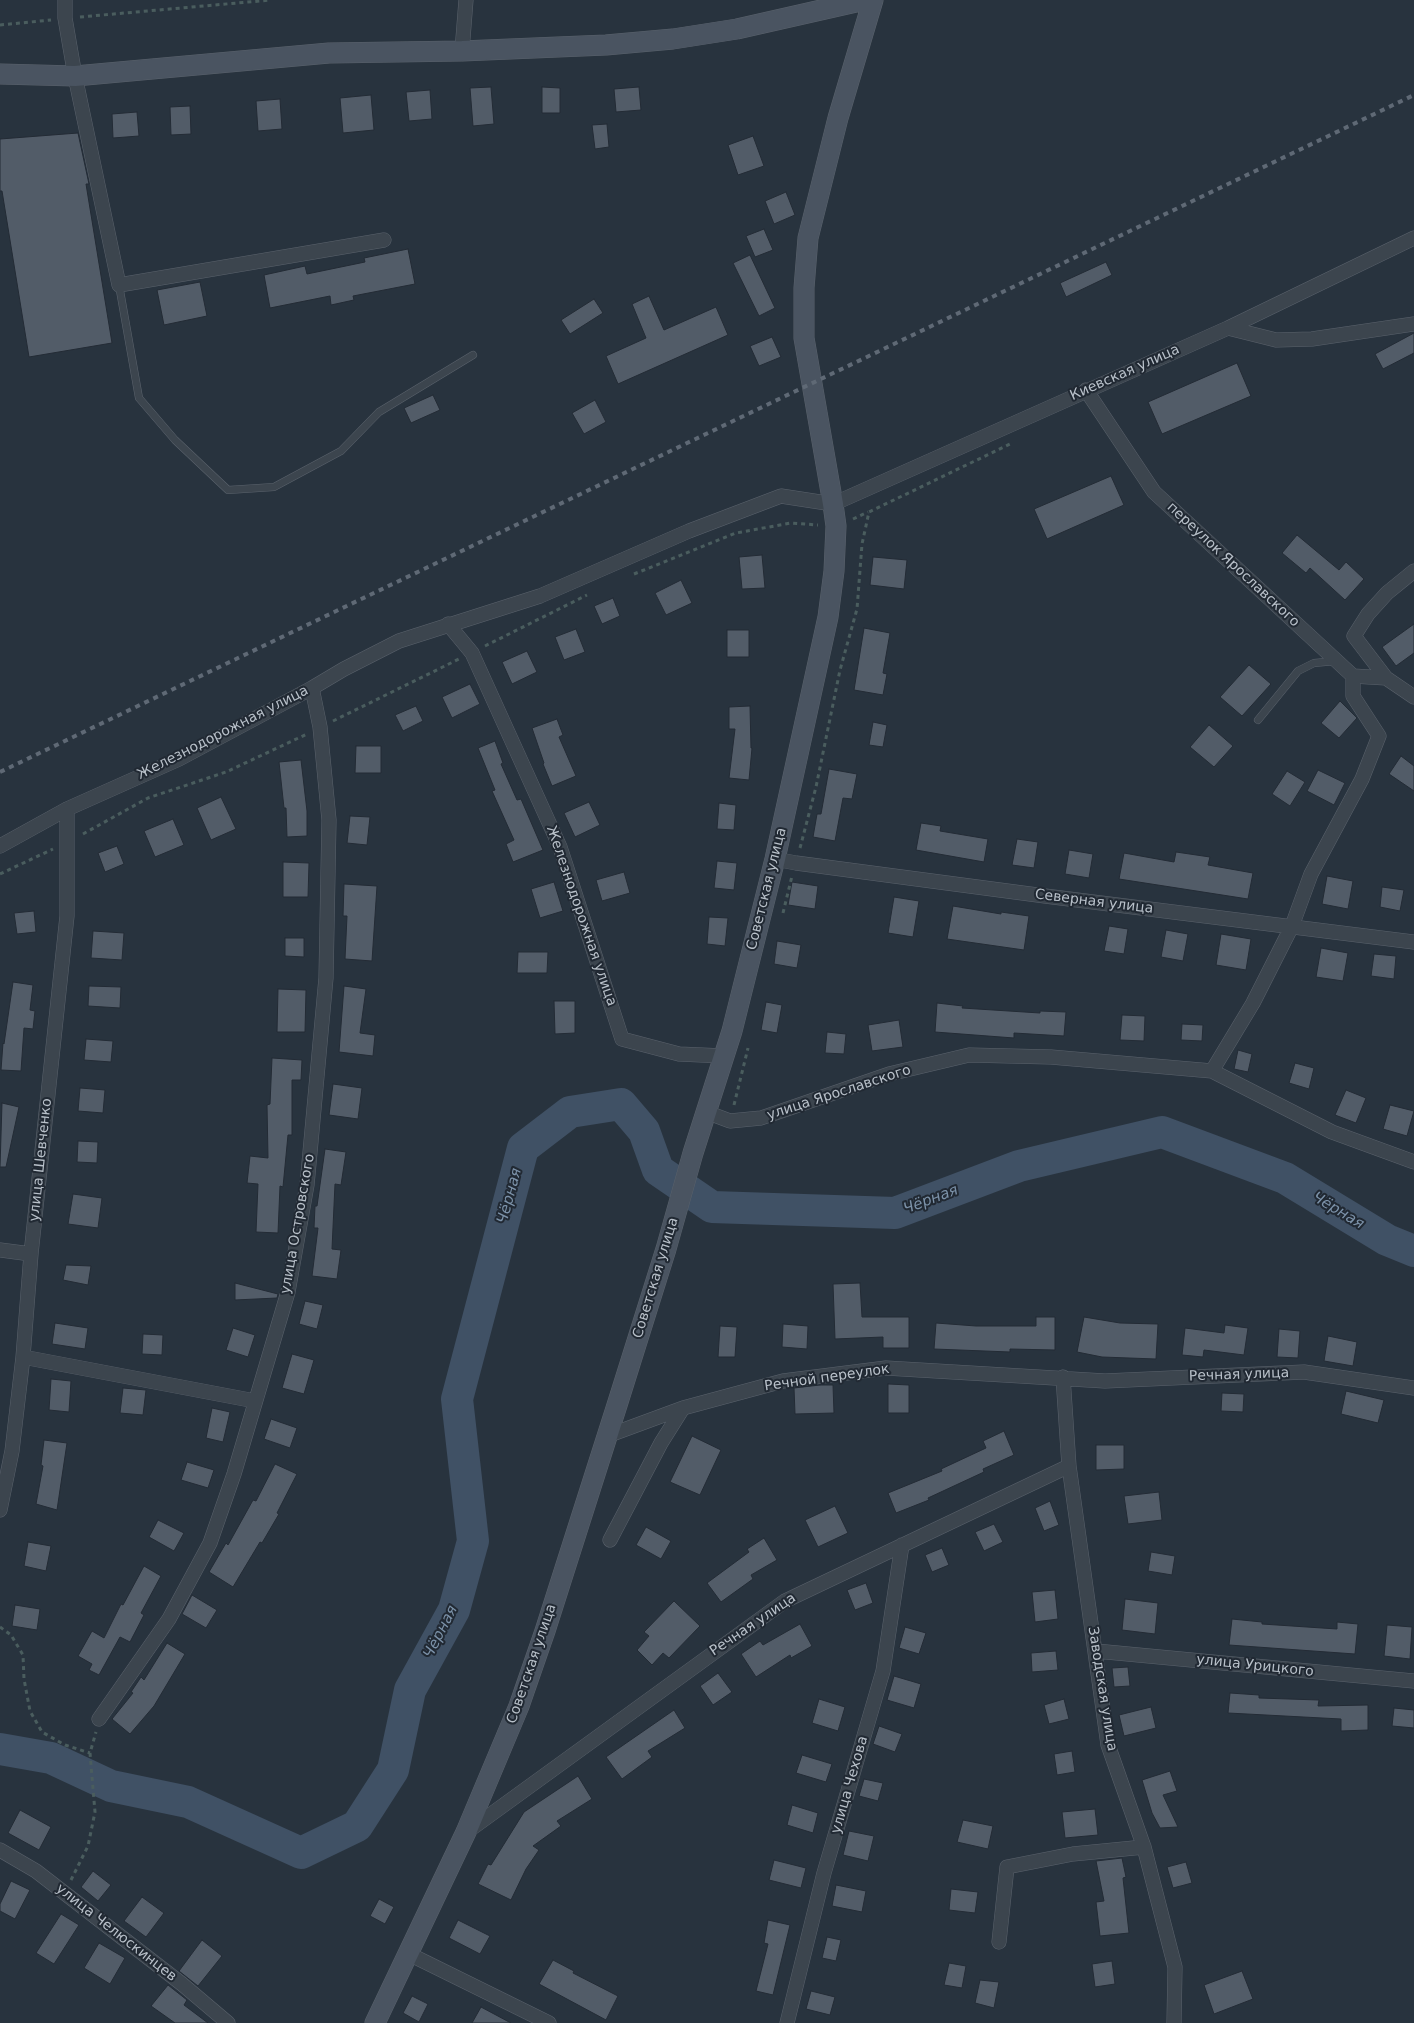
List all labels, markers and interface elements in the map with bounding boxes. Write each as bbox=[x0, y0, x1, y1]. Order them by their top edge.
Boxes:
street label: Киевская улица bbox=[1068, 341, 1182, 405]
street label: переулок Ярославского bbox=[1163, 499, 1303, 631]
street label: Железнодорожная улица bbox=[135, 682, 311, 784]
street label: Железнодорожная улица bbox=[542, 824, 620, 1008]
street label: Советская улица bbox=[744, 826, 790, 952]
street label: Северная улица bbox=[1034, 886, 1154, 918]
street label: улица Ярославского bbox=[765, 1062, 913, 1124]
street label: улица Шевченко bbox=[26, 1098, 56, 1222]
street label: улица Островского bbox=[277, 1153, 319, 1295]
water label: Чёрная bbox=[494, 1166, 526, 1226]
water label: Чёрная bbox=[901, 1181, 961, 1219]
water label: Чёрная bbox=[1309, 1189, 1367, 1233]
street label: Советская улица bbox=[630, 1216, 682, 1340]
street label: Речной переулок bbox=[763, 1361, 891, 1395]
street label: Речная улица bbox=[1189, 1365, 1289, 1385]
street label: Речная улица bbox=[707, 1590, 799, 1660]
water label: Чёрная bbox=[420, 1602, 462, 1662]
street label: Советская улица bbox=[504, 1602, 560, 1726]
street label: Заводская улица bbox=[1084, 1625, 1120, 1753]
street label: улица Урицкого bbox=[1196, 1651, 1314, 1681]
street label: улица Чехова bbox=[828, 1734, 872, 1836]
street label: улица Челюскинцев bbox=[52, 1881, 180, 1985]

